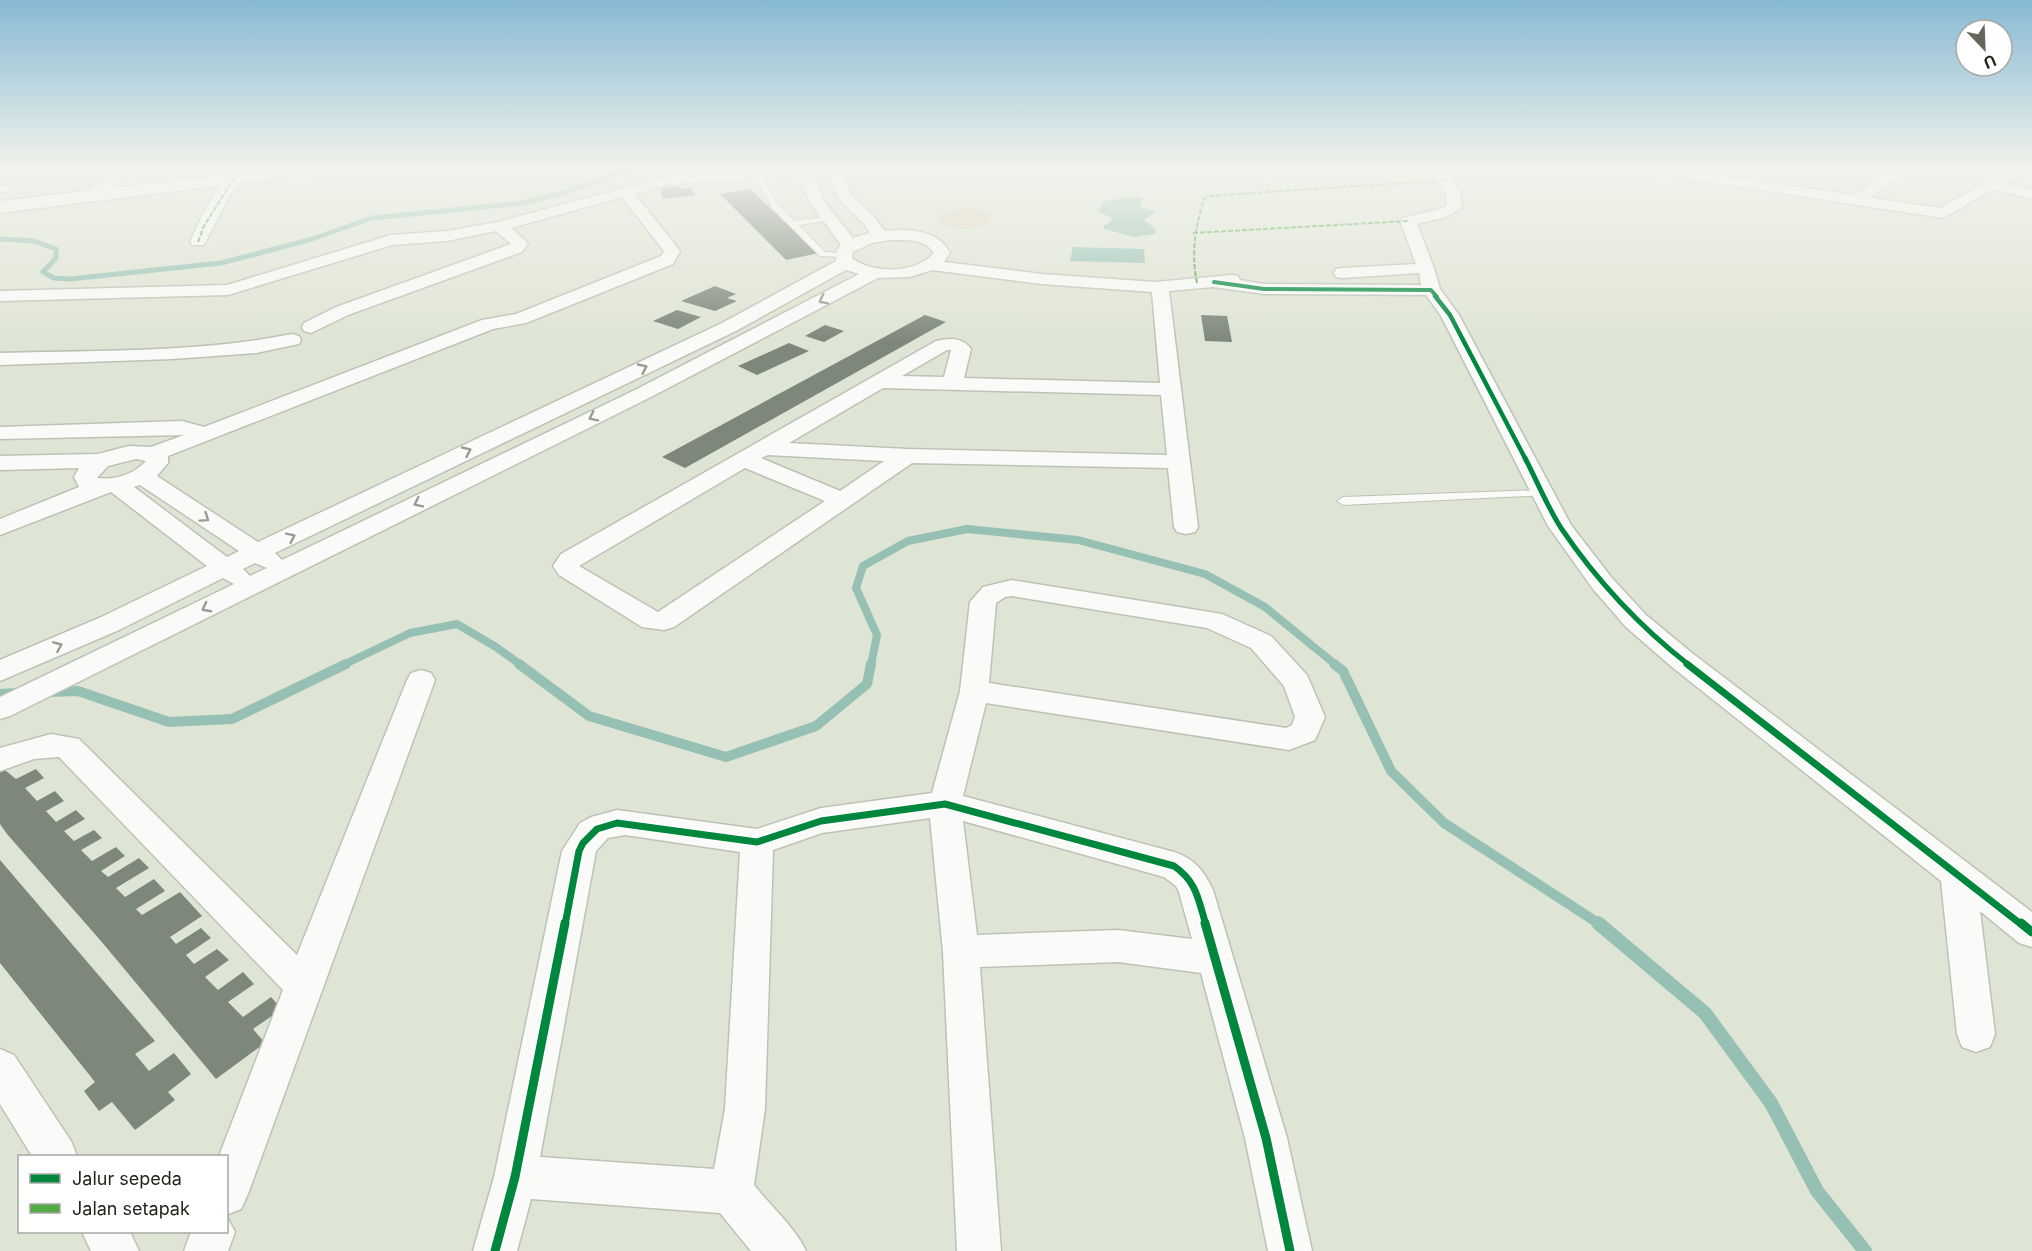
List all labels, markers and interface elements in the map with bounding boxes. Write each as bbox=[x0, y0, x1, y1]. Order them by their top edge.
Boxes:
north arrow bbox=[1954, 18, 2014, 78]
text: U bbox=[1981, 50, 1999, 73]
one-way arrow bbox=[819, 293, 829, 304]
one-way arrow bbox=[636, 363, 647, 375]
one-way arrow bbox=[589, 410, 600, 422]
one-way arrow bbox=[460, 447, 471, 459]
one-way arrow bbox=[414, 495, 425, 507]
one-way arrow bbox=[198, 511, 209, 522]
one-way arrow bbox=[285, 532, 296, 544]
one-way arrow bbox=[201, 601, 212, 612]
one-way arrow bbox=[51, 641, 62, 653]
legend bbox=[18, 1155, 228, 1233]
text: Jalur sepeda bbox=[72, 1168, 182, 1189]
text: Jalan setapak bbox=[72, 1198, 190, 1219]

